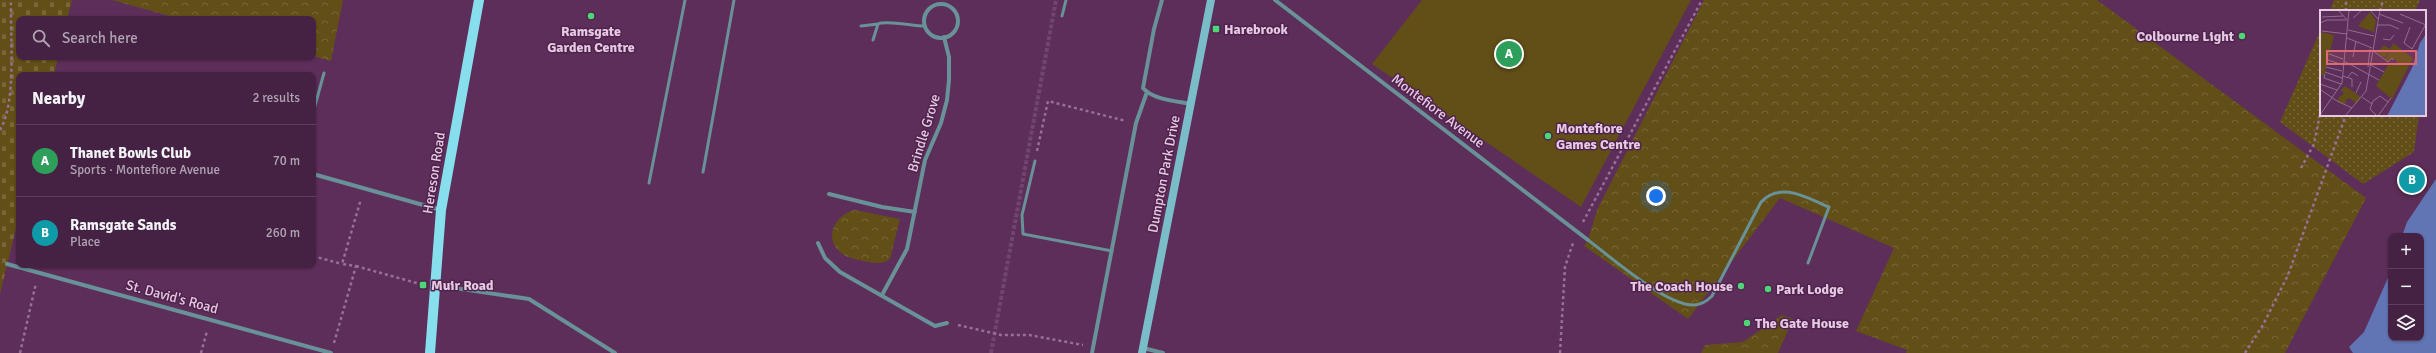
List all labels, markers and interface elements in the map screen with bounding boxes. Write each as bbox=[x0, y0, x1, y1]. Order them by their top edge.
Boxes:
inset map bbox=[2320, 10, 2426, 116]
marker: Ramsgate Garden Centre bbox=[586, 11, 596, 21]
search box bbox=[16, 16, 316, 60]
place label: Harebrook bbox=[1224, 21, 1289, 38]
place label: Ramsgate Garden Centre bbox=[547, 23, 635, 56]
marker: Harebrook bbox=[1211, 24, 1221, 34]
icon: search bbox=[30, 27, 52, 49]
place label: Colbourne Light bbox=[2136, 28, 2235, 45]
text: Search here bbox=[62, 29, 138, 47]
marker: Colbourne Light bbox=[2237, 31, 2247, 41]
pin: A bbox=[1496, 39, 1522, 69]
street label: Montefiore Avenue bbox=[1388, 70, 1488, 152]
text: Nearby bbox=[32, 88, 85, 109]
text: 2 results bbox=[252, 90, 300, 106]
street label: Brindle Grove bbox=[904, 92, 944, 174]
street label: Dumpton Park Drive bbox=[1144, 114, 1184, 234]
place label: Montefiore Games Centre bbox=[1556, 120, 1641, 153]
street label: Hereson Road bbox=[419, 131, 449, 215]
marker: Montefiore Games Centre bbox=[1543, 131, 1553, 141]
text: Thanet Bowls Club bbox=[70, 144, 191, 162]
text: A bbox=[41, 153, 49, 169]
text: 70 m bbox=[273, 153, 300, 169]
text: Sports · Montefiore Avenue bbox=[70, 162, 220, 178]
pin: B bbox=[2399, 165, 2425, 195]
your location bbox=[1646, 186, 1666, 206]
text: Ramsgate Sands bbox=[70, 216, 176, 234]
text: B bbox=[41, 225, 49, 241]
text: 260 m bbox=[266, 225, 300, 241]
map controls bbox=[2388, 233, 2424, 341]
button: + bbox=[2388, 233, 2424, 269]
text: Place bbox=[70, 234, 100, 250]
button: − bbox=[2388, 269, 2424, 305]
street label: St. David's Road bbox=[124, 277, 220, 317]
place label: Muir Road bbox=[431, 277, 494, 294]
place label: The Coach House bbox=[1630, 278, 1733, 295]
marker: Muir Road bbox=[418, 280, 428, 290]
marker: The Coach House bbox=[1736, 281, 1746, 291]
place label: Park Lodge bbox=[1776, 281, 1844, 298]
marker: Park Lodge bbox=[1763, 284, 1773, 294]
button: layers bbox=[2388, 305, 2424, 341]
place label: The Gate House bbox=[1755, 315, 1849, 332]
marker: The Gate House bbox=[1742, 318, 1752, 328]

